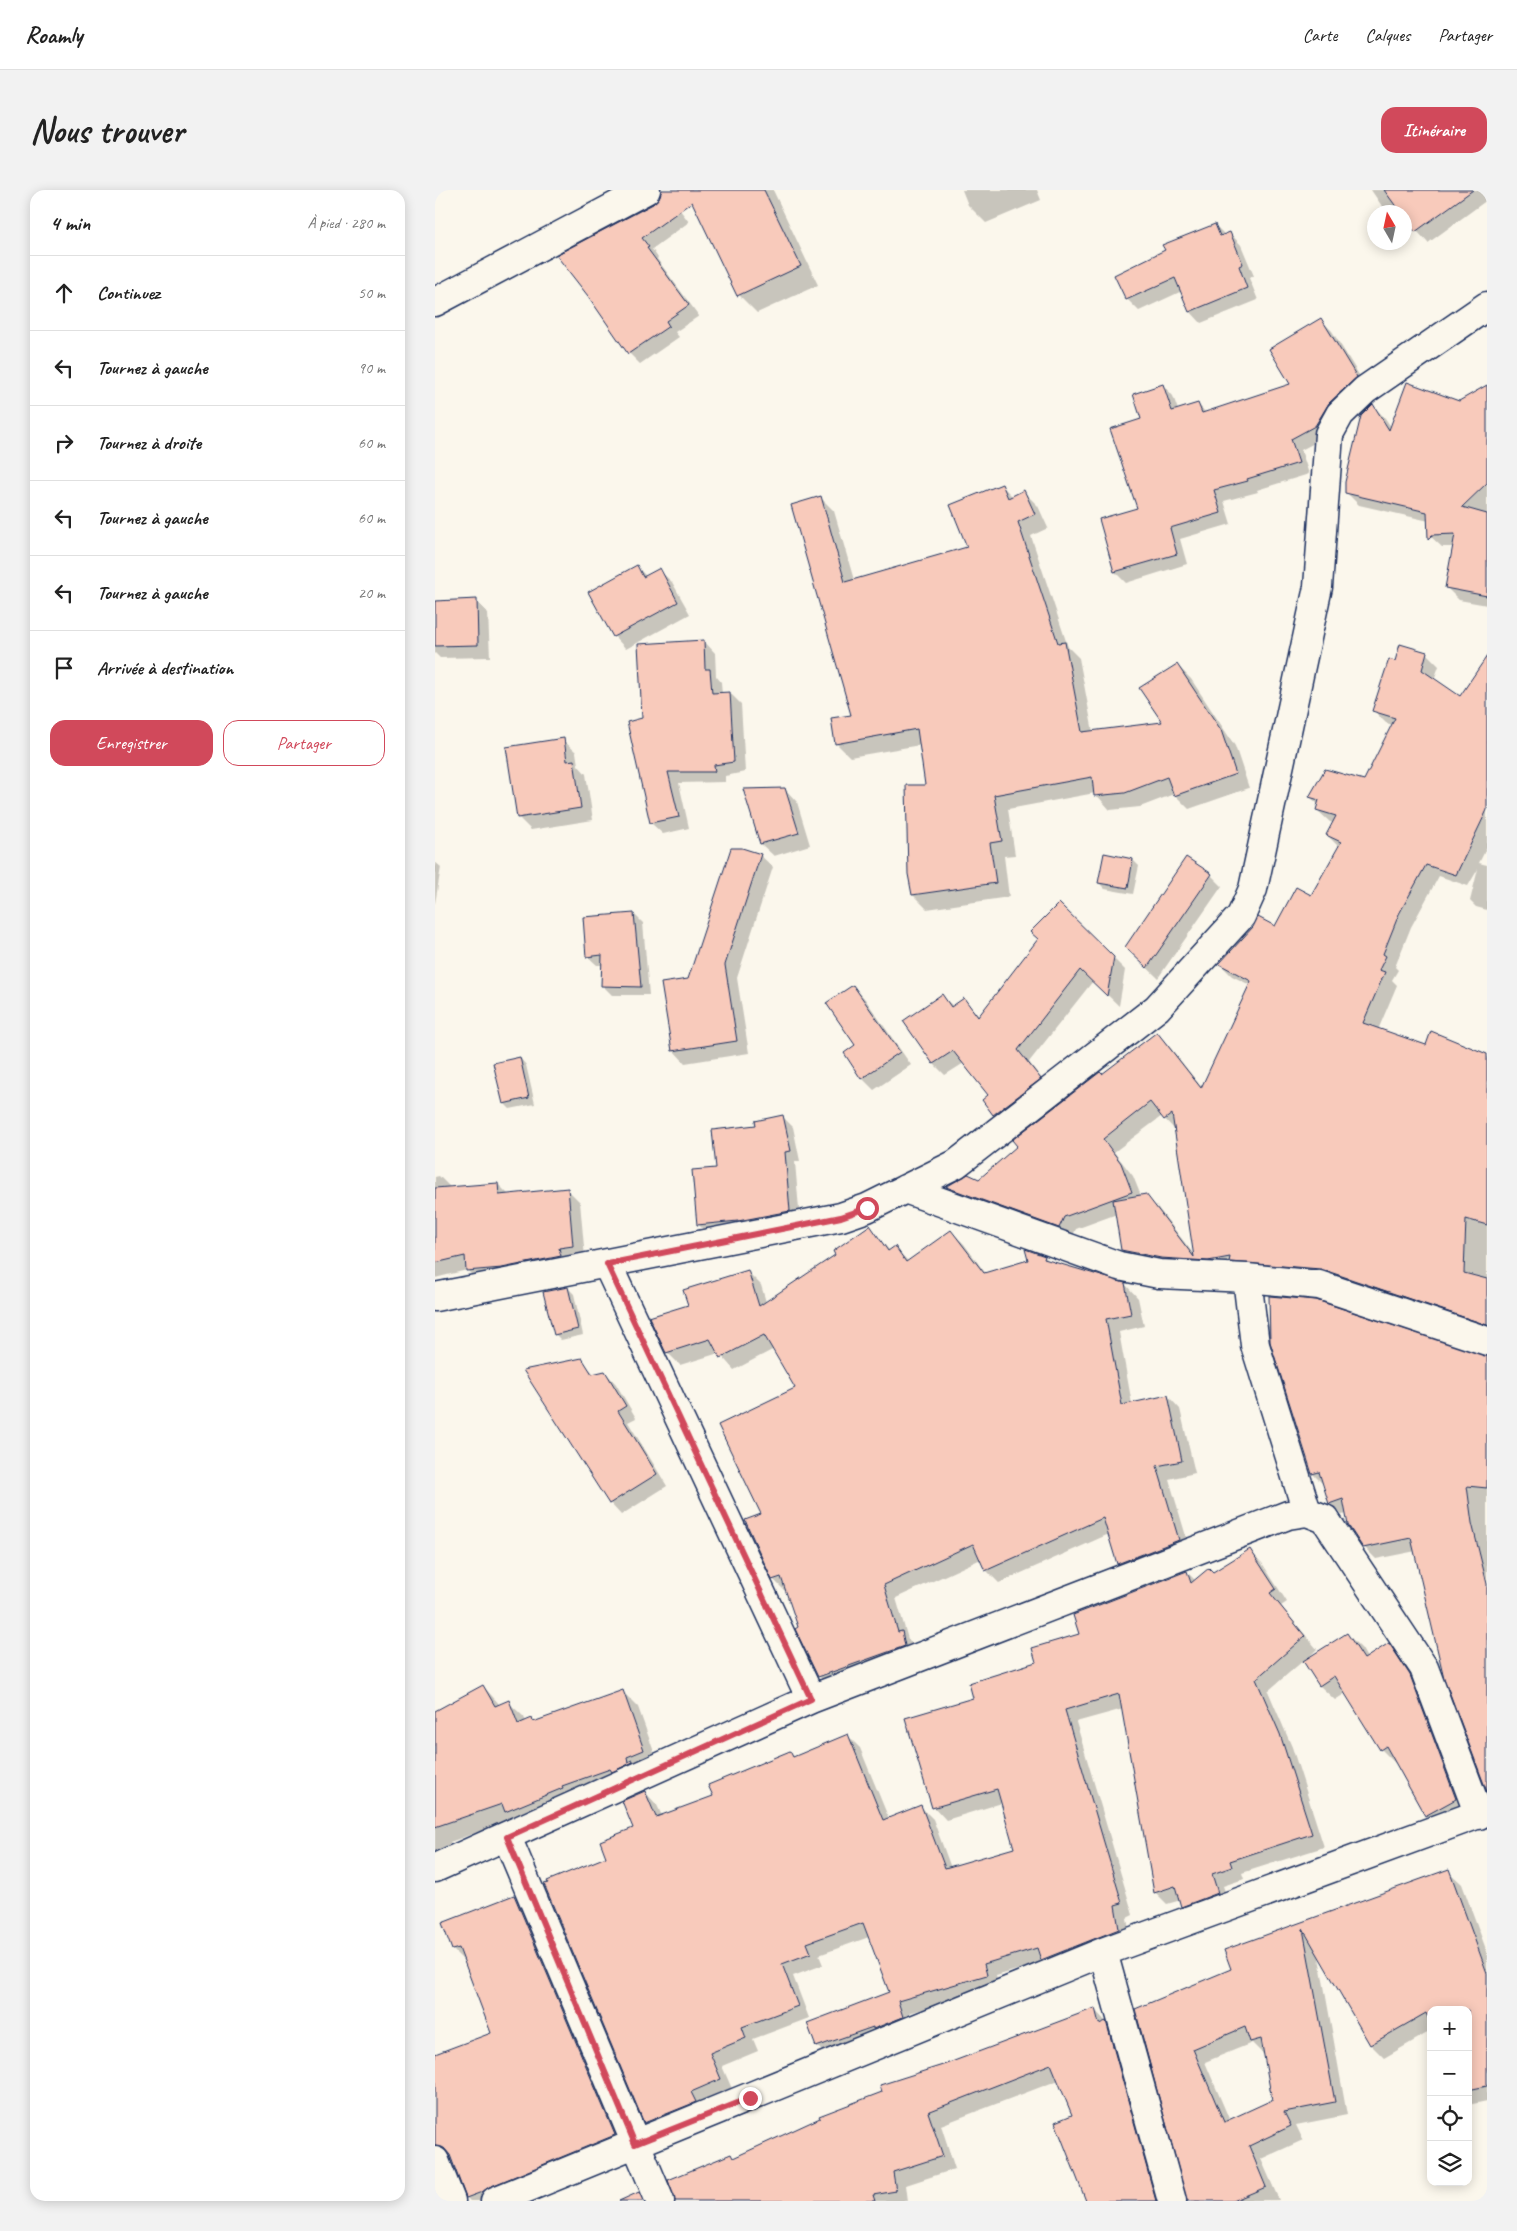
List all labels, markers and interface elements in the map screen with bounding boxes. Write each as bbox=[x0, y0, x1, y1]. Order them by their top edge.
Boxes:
text: Roamly bbox=[25, 20, 82, 50]
text: Carte bbox=[1303, 24, 1337, 46]
text: Calques bbox=[1365, 24, 1410, 46]
text: Partager bbox=[1438, 24, 1492, 46]
button: Itinéraire bbox=[1381, 107, 1487, 153]
text: Nous trouver bbox=[30, 108, 184, 153]
north arrow bbox=[1367, 205, 1412, 250]
text: 4 min bbox=[50, 210, 90, 236]
text: À pied · 280 m bbox=[307, 213, 385, 233]
icon: ahead bbox=[50, 279, 78, 307]
text: Continuez bbox=[97, 281, 160, 305]
text: 50 m bbox=[358, 283, 385, 303]
icon: left bbox=[50, 354, 78, 382]
text: Tournez à gauche bbox=[97, 356, 208, 380]
text: 90 m bbox=[358, 358, 385, 378]
icon: right bbox=[50, 429, 78, 457]
text: Tournez à droite bbox=[97, 431, 201, 455]
text: 60 m bbox=[358, 433, 385, 453]
icon: left bbox=[50, 504, 78, 532]
text: Tournez à gauche bbox=[97, 506, 208, 530]
text: 60 m bbox=[358, 508, 385, 528]
icon: left bbox=[50, 579, 78, 607]
text: Tournez à gauche bbox=[97, 581, 208, 605]
text: 20 m bbox=[358, 583, 385, 603]
icon: arrive bbox=[50, 654, 78, 682]
text: Arrivée à destination bbox=[97, 656, 233, 680]
button: Enregistrer bbox=[50, 720, 213, 766]
button: Partager bbox=[223, 720, 385, 766]
route start bbox=[856, 1197, 879, 1220]
map controls bbox=[1427, 2006, 1472, 2186]
button: + bbox=[1427, 2006, 1472, 2051]
button: − bbox=[1427, 2051, 1472, 2096]
route end bbox=[739, 2087, 762, 2110]
button: locate bbox=[1427, 2096, 1472, 2141]
button: layers bbox=[1427, 2141, 1472, 2186]

